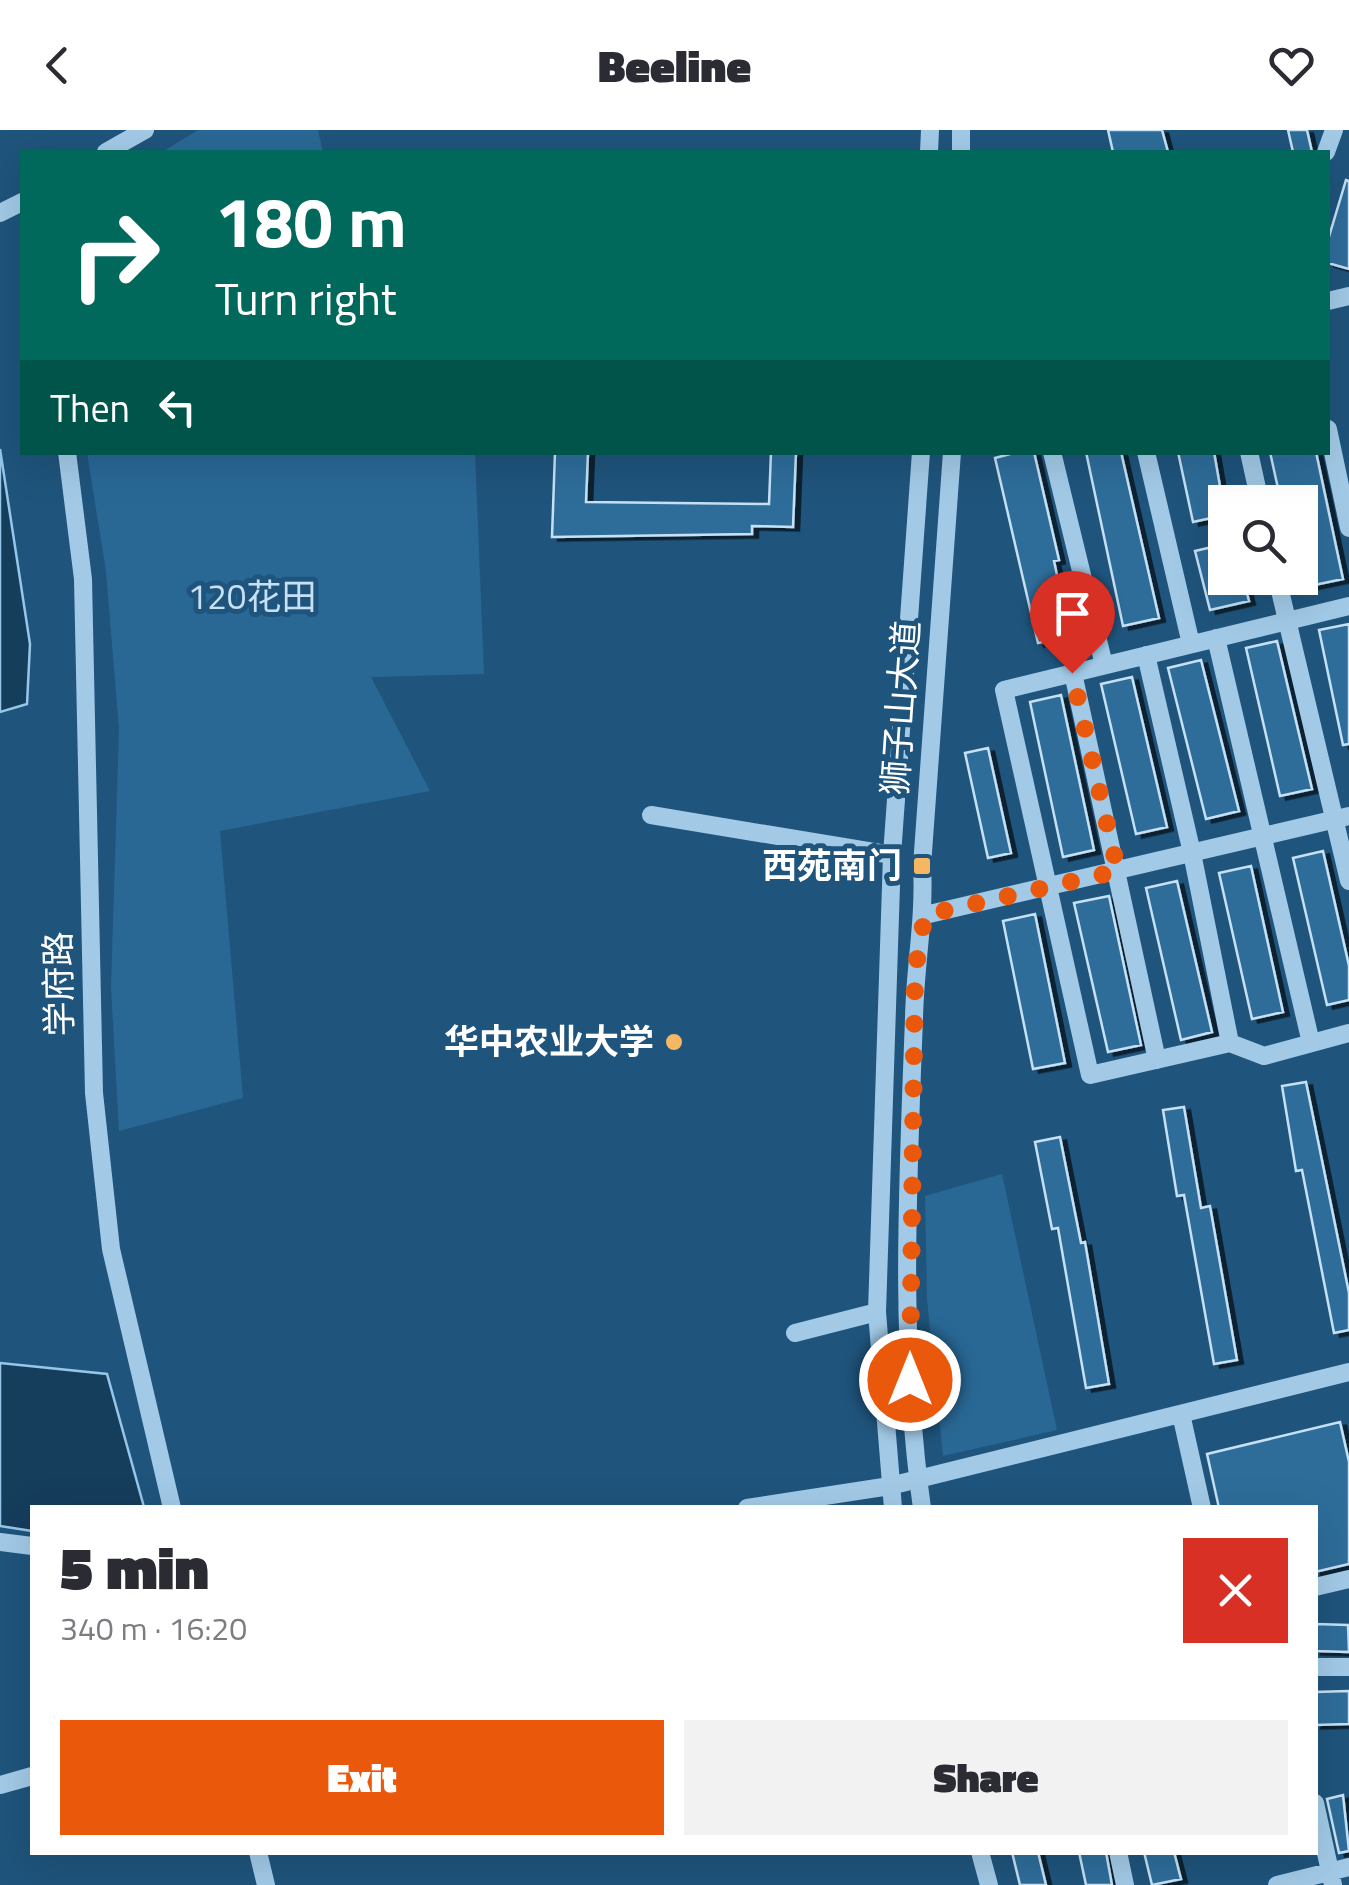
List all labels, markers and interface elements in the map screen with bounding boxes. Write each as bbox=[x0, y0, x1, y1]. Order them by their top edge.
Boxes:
text: Beeline bbox=[598, 31, 751, 99]
icon: back bbox=[30, 38, 85, 93]
icon: heart bbox=[1264, 38, 1319, 93]
text: 180 m bbox=[215, 168, 407, 274]
icon: right bbox=[50, 190, 180, 320]
text: Turn right bbox=[215, 264, 397, 332]
text: Then bbox=[50, 379, 130, 437]
icon: left bbox=[150, 380, 205, 435]
map controls bbox=[1208, 485, 1318, 595]
button: search bbox=[1208, 485, 1318, 595]
park label: 120花田 bbox=[188, 569, 316, 623]
pin bbox=[1030, 571, 1115, 674]
icon: arrive bbox=[1045, 586, 1100, 641]
street label: 狮子山大道 bbox=[867, 619, 933, 797]
place label: 西苑南门 bbox=[762, 838, 902, 892]
marker: 西苑南门 bbox=[911, 855, 933, 877]
street label: 学府路 bbox=[30, 931, 86, 1037]
place label: 华中农业大学 bbox=[444, 1014, 654, 1068]
marker: 华中农业大学 bbox=[663, 1031, 685, 1053]
position arrow bbox=[858, 1328, 962, 1432]
text: 5 min bbox=[60, 1521, 209, 1612]
button: close bbox=[1183, 1538, 1288, 1643]
text: 340 m · 16:20 bbox=[60, 1604, 247, 1652]
button: Exit bbox=[60, 1720, 664, 1835]
button: Share bbox=[684, 1720, 1288, 1835]

